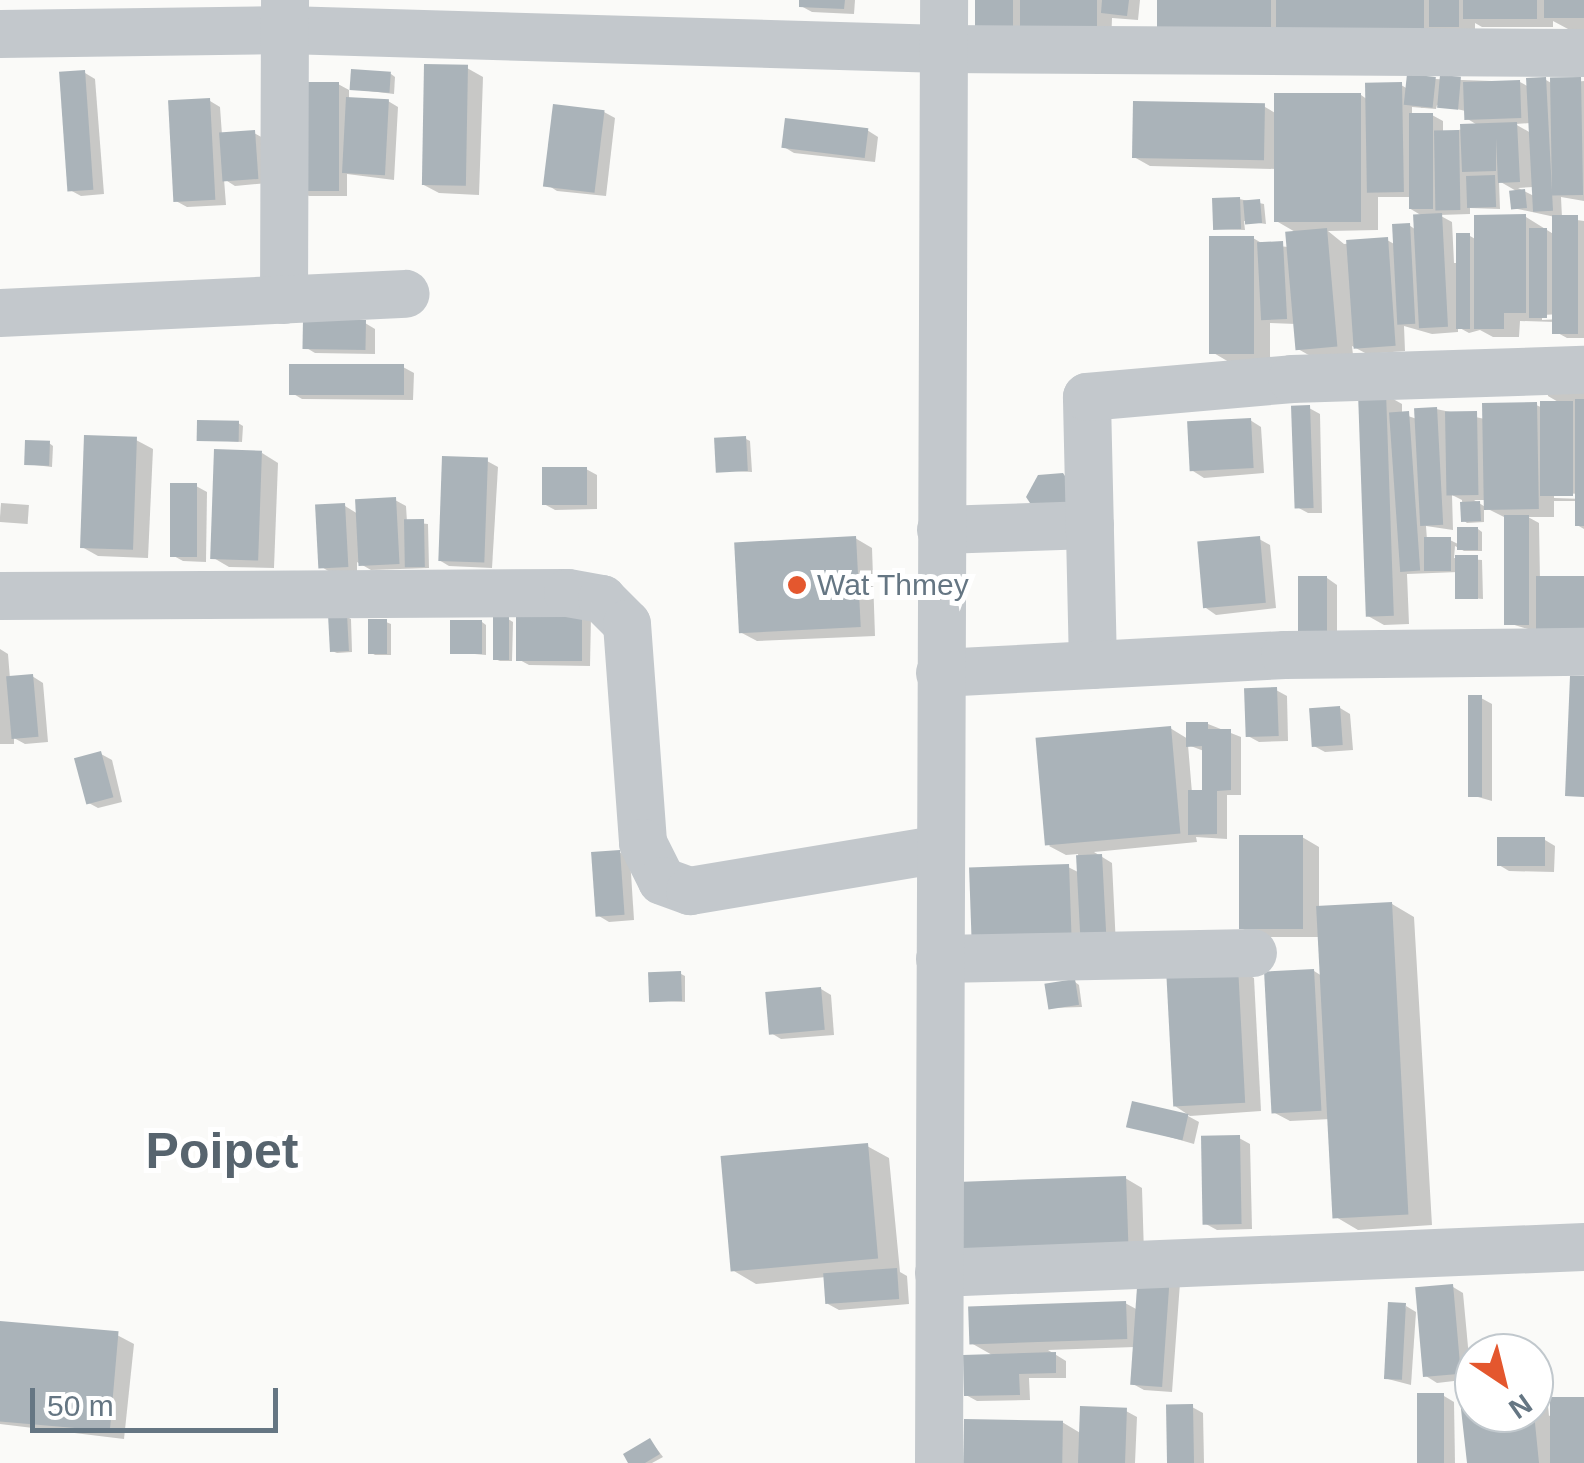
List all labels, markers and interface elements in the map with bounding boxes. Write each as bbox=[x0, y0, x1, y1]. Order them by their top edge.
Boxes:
place label: Wat Thmey bbox=[817, 567, 969, 603]
marker: Wat Thmey bbox=[786, 574, 808, 596]
district label: Poipet bbox=[146, 1122, 298, 1182]
north arrow bbox=[1454, 1333, 1554, 1433]
scale bar bbox=[35, 1368, 282, 1430]
text: N bbox=[1503, 1388, 1538, 1425]
text: 50 m bbox=[47, 1389, 114, 1422]

